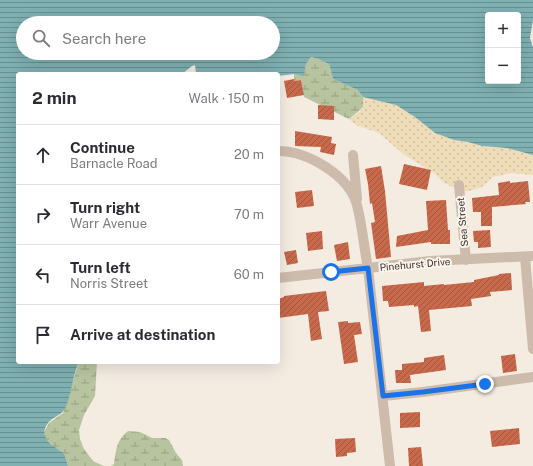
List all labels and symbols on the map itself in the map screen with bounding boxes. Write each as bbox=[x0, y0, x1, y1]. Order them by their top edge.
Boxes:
street label: Sea Street bbox=[454, 197, 470, 247]
street label: Pinehurst Drive bbox=[379, 255, 451, 273]
route start bbox=[322, 263, 340, 281]
route end bbox=[476, 375, 494, 393]

